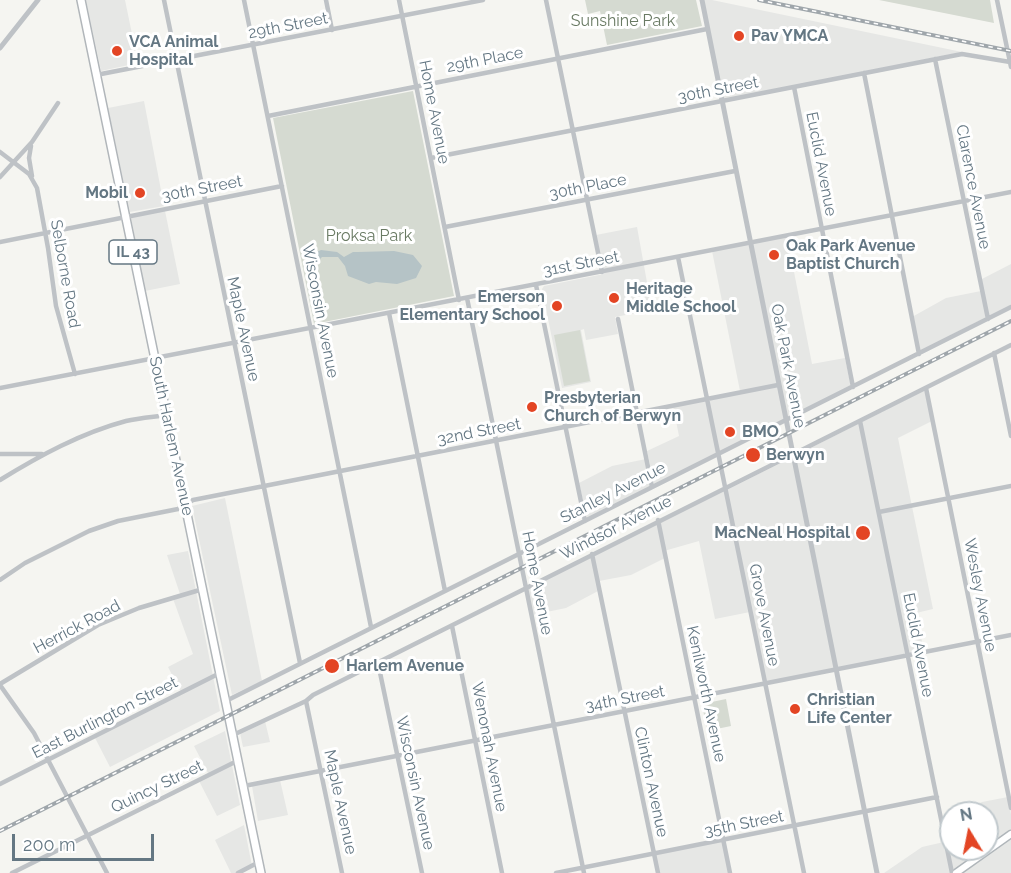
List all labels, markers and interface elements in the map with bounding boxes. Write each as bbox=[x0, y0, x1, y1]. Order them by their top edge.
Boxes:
street label: 29th Street bbox=[246, 9, 330, 43]
park label: Sunshine Park bbox=[571, 11, 675, 31]
place label: Pav YMCA bbox=[751, 26, 828, 46]
marker: Pav YMCA bbox=[732, 29, 746, 43]
place label: VCA Animal Hospital bbox=[129, 32, 218, 70]
street label: 29th Place bbox=[445, 43, 525, 77]
marker: VCA Animal Hospital bbox=[110, 44, 124, 58]
street label: Home Avenue bbox=[415, 58, 453, 166]
street label: 30th Street bbox=[676, 73, 760, 107]
street label: Euclid Avenue bbox=[801, 110, 841, 218]
street label: Clarence Avenue bbox=[952, 123, 994, 251]
street label: 30th Place bbox=[548, 170, 628, 204]
street label: 30th Street bbox=[160, 172, 244, 206]
place label: Mobil bbox=[85, 183, 128, 203]
marker: Mobil bbox=[133, 186, 147, 200]
street label: Selborne Road bbox=[46, 218, 84, 330]
park label: Proksa Park bbox=[326, 226, 412, 246]
place label: Oak Park Avenue Baptist Church bbox=[786, 236, 915, 274]
road number: IL 43 bbox=[109, 240, 157, 264]
street label: Wisconsin Avenue bbox=[298, 242, 342, 380]
street label: 31st Street bbox=[541, 247, 621, 281]
marker: Oak Park Avenue Baptist Church bbox=[767, 248, 781, 262]
street label: Maple Avenue bbox=[223, 275, 263, 383]
place label: Heritage Middle School bbox=[626, 279, 736, 317]
place label: Emerson Elementary School bbox=[400, 287, 545, 325]
marker: Heritage Middle School bbox=[607, 291, 621, 305]
marker: Emerson Elementary School bbox=[550, 299, 564, 313]
street label: Oak Park Avenue bbox=[767, 302, 809, 430]
street label: South Harlem Avenue bbox=[145, 355, 197, 517]
place label: Presbyterian Church of Berwyn bbox=[544, 388, 681, 426]
marker: Presbyterian Church of Berwyn bbox=[525, 400, 539, 414]
street label: 32nd Street bbox=[436, 415, 522, 449]
place label: BMO bbox=[742, 422, 779, 442]
marker: BMO bbox=[723, 425, 737, 439]
place label: Berwyn bbox=[766, 445, 825, 465]
marker: Berwyn bbox=[744, 446, 762, 464]
street label: Stanley Avenue bbox=[557, 458, 669, 528]
street label: Windsor Avenue bbox=[557, 492, 675, 564]
place label: MacNeal Hospital bbox=[714, 523, 850, 543]
marker: MacNeal Hospital bbox=[854, 524, 872, 542]
street label: Home Avenue bbox=[518, 529, 556, 637]
street label: Wesley Avenue bbox=[960, 537, 1000, 653]
street label: Grove Avenue bbox=[745, 562, 783, 668]
street label: Euclid Avenue bbox=[898, 591, 938, 699]
street label: Herrick Road bbox=[30, 596, 124, 658]
street label: Kenilworth Avenue bbox=[682, 624, 730, 764]
place label: Harlem Avenue bbox=[346, 656, 464, 676]
marker: Harlem Avenue bbox=[323, 657, 341, 675]
street label: East Burlington Street bbox=[29, 673, 181, 763]
street label: Wenonah Avenue bbox=[467, 681, 511, 813]
street label: 34th Street bbox=[584, 682, 666, 716]
place label: Christian Life Center bbox=[807, 690, 892, 728]
marker: Christian Life Center bbox=[788, 702, 802, 716]
street label: Wisconsin Avenue bbox=[391, 714, 439, 852]
street label: Clinton Avenue bbox=[630, 725, 672, 839]
street label: Maple Avenue bbox=[320, 748, 360, 856]
street label: Quincy Street bbox=[108, 756, 206, 818]
north arrow bbox=[939, 801, 999, 861]
text: N bbox=[958, 804, 974, 825]
street label: 35th Street bbox=[703, 807, 785, 841]
scale bar bbox=[15, 822, 158, 860]
text: 200 m bbox=[23, 834, 76, 855]

